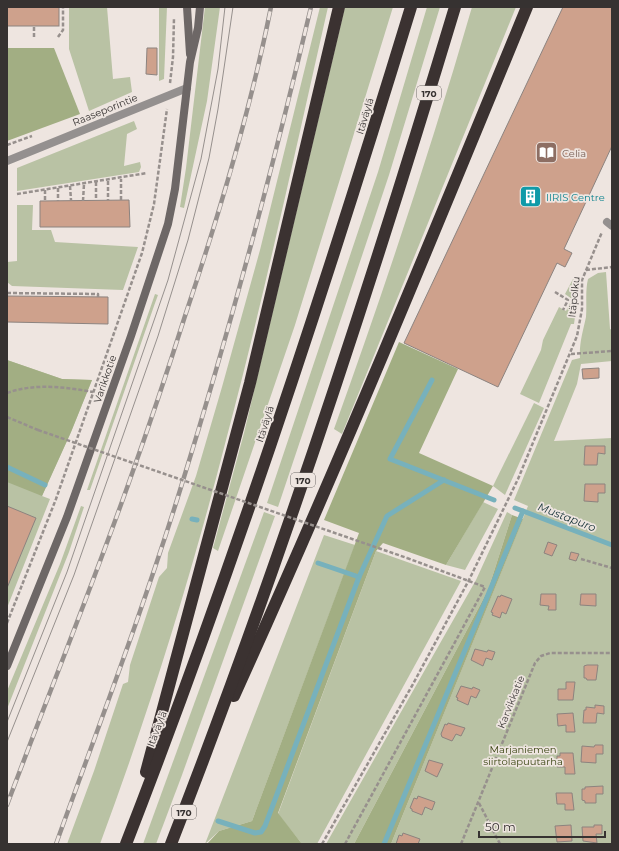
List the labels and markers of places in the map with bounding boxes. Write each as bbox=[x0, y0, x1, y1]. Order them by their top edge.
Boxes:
library icon: Celia bbox=[533, 140, 559, 166]
place label: Celia bbox=[562, 147, 586, 160]
building icon: IIRIS Centre bbox=[518, 184, 544, 210]
place label: IIRIS Centre bbox=[546, 191, 605, 204]

